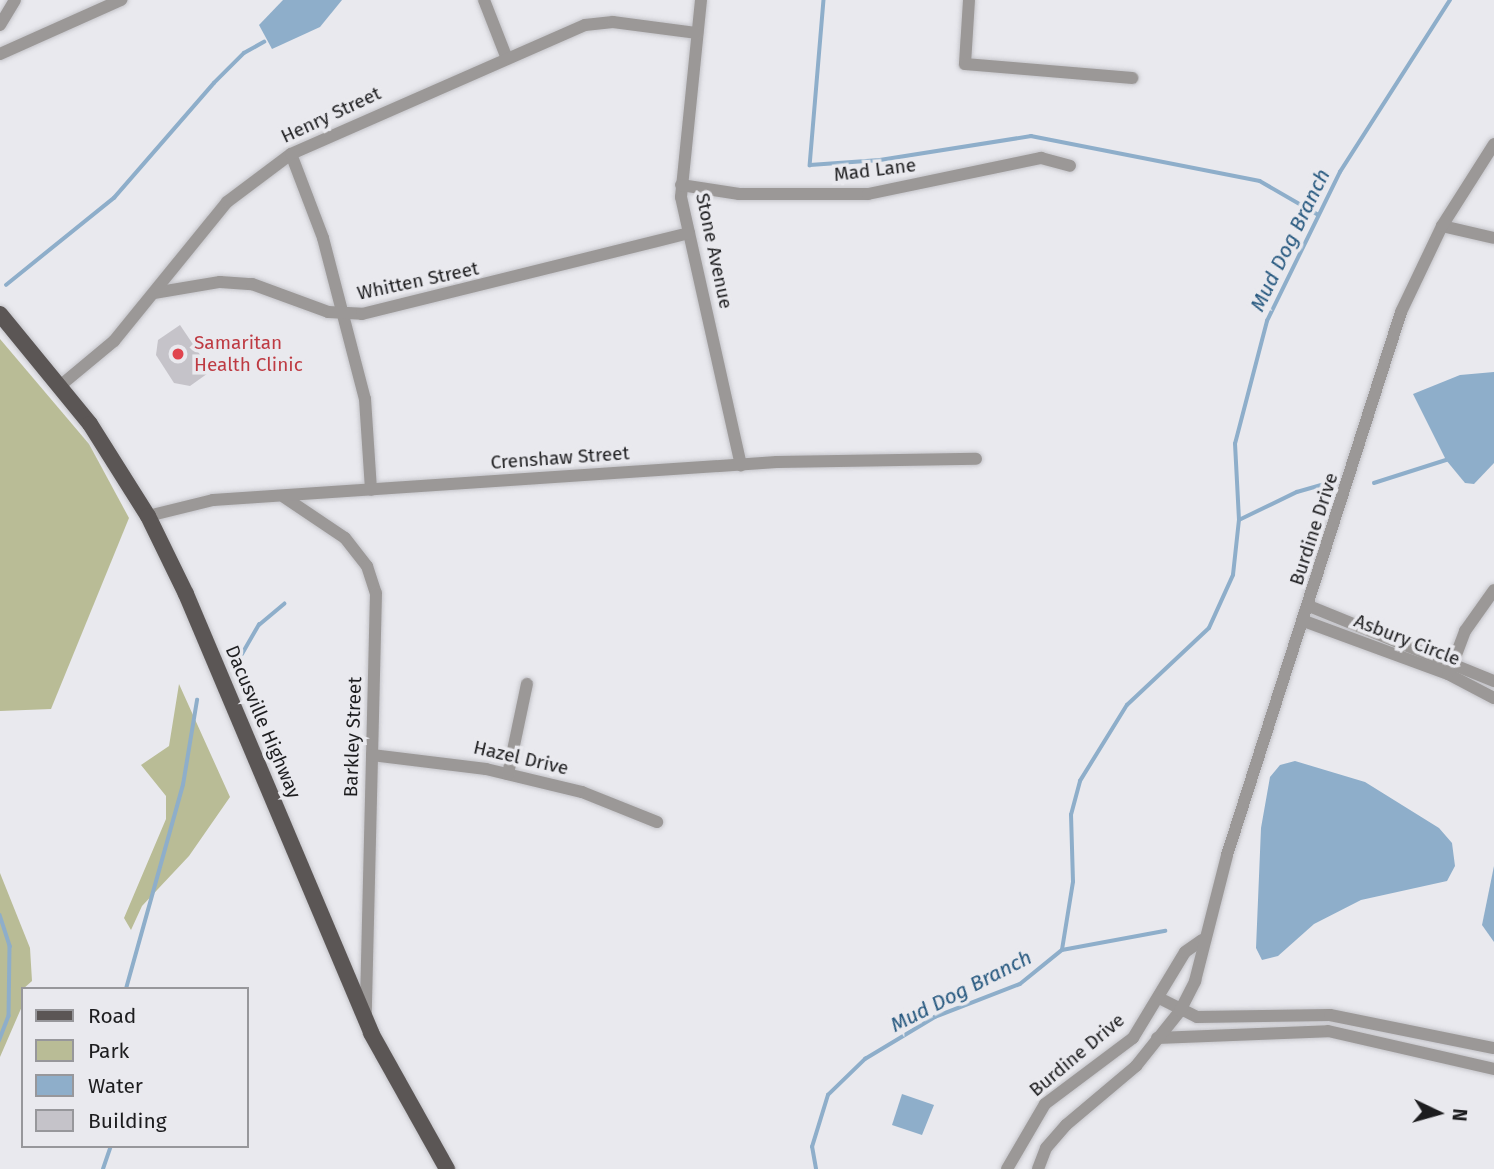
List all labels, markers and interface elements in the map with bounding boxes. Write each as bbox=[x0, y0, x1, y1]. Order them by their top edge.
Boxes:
street label: Henry Street bbox=[277, 82, 385, 148]
street label: Mad Lane bbox=[833, 154, 917, 186]
water label: Mud Dog Branch bbox=[1245, 165, 1335, 315]
street label: Stone Avenue bbox=[691, 191, 737, 311]
street label: Whitten Street bbox=[355, 257, 481, 305]
place label: Samaritan Health Clinic bbox=[194, 332, 303, 376]
marker: Samaritan Health Clinic bbox=[168, 344, 188, 364]
street label: Crenshaw Street bbox=[490, 442, 630, 474]
street label: Burdine Drive bbox=[1285, 470, 1343, 588]
street label: Asbury Circle bbox=[1351, 609, 1463, 671]
street label: Dacusville Highway bbox=[220, 642, 306, 802]
street label: Barkley Street bbox=[340, 676, 366, 798]
street label: Hazel Drive bbox=[471, 736, 571, 780]
water label: Mud Dog Branch bbox=[886, 944, 1036, 1038]
legend bbox=[21, 987, 248, 1148]
text: Road bbox=[88, 1003, 136, 1029]
street label: Burdine Drive bbox=[1025, 1009, 1129, 1101]
text: Park bbox=[88, 1038, 129, 1064]
text: Water bbox=[88, 1073, 143, 1099]
north arrow bbox=[1403, 1078, 1473, 1148]
text: Building bbox=[88, 1108, 167, 1134]
text: N bbox=[1447, 1108, 1471, 1122]

